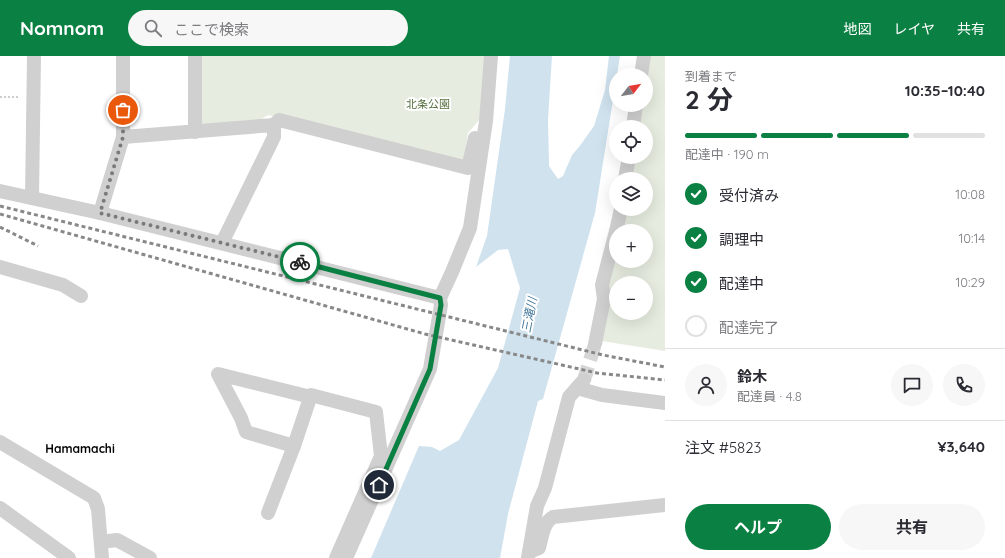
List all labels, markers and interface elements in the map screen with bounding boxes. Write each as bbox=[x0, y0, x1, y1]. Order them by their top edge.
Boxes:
search box bbox=[128, 10, 408, 46]
text: Nomnom bbox=[20, 16, 104, 40]
icon: search bbox=[142, 17, 164, 39]
text: ここで検索 bbox=[174, 20, 249, 39]
text: 地図 bbox=[843, 20, 871, 38]
text: レイヤ bbox=[893, 20, 935, 38]
text: 共有 bbox=[957, 20, 985, 38]
north arrow bbox=[609, 68, 653, 112]
map controls bbox=[609, 68, 653, 320]
text: 到着まで bbox=[685, 68, 737, 84]
text: 10:35–10:40 bbox=[905, 81, 985, 100]
text: 2 分 bbox=[685, 83, 733, 116]
pin bbox=[106, 93, 140, 127]
park label: 北条公園 bbox=[406, 97, 450, 111]
icon: bag bbox=[112, 99, 134, 121]
button: locate bbox=[609, 120, 653, 164]
text: 配達中 · 190 m bbox=[685, 146, 769, 162]
button: layers bbox=[609, 172, 653, 216]
icon: check bbox=[685, 183, 707, 205]
text: 受付済み bbox=[719, 186, 779, 205]
text: 10:08 bbox=[955, 186, 985, 202]
button: + bbox=[609, 224, 653, 268]
icon: check bbox=[685, 227, 707, 249]
text: 調理中 bbox=[719, 230, 764, 249]
text: 10:14 bbox=[959, 230, 985, 246]
courier bbox=[280, 242, 320, 282]
icon: bike bbox=[289, 251, 311, 273]
icon: check bbox=[685, 271, 707, 293]
text: 配達中 bbox=[719, 274, 764, 293]
text: 10:29 bbox=[956, 274, 985, 290]
button: − bbox=[609, 276, 653, 320]
water label: 三滝川 bbox=[518, 294, 540, 334]
text: 配達完了 bbox=[719, 318, 779, 337]
button: person bbox=[685, 364, 727, 406]
button: chat bbox=[891, 364, 933, 406]
button: phone bbox=[943, 364, 985, 406]
text: 鈴木 bbox=[737, 367, 767, 386]
text: 配達員 · 4.8 bbox=[737, 388, 802, 404]
text: ¥3,640 bbox=[938, 437, 985, 456]
text: 注文 #5823 bbox=[685, 438, 761, 457]
district label: Hamamachi bbox=[45, 441, 115, 456]
pin bbox=[362, 468, 396, 502]
icon: home bbox=[368, 474, 390, 496]
button: ヘルプ bbox=[685, 504, 831, 550]
button: 共有 bbox=[839, 504, 985, 550]

